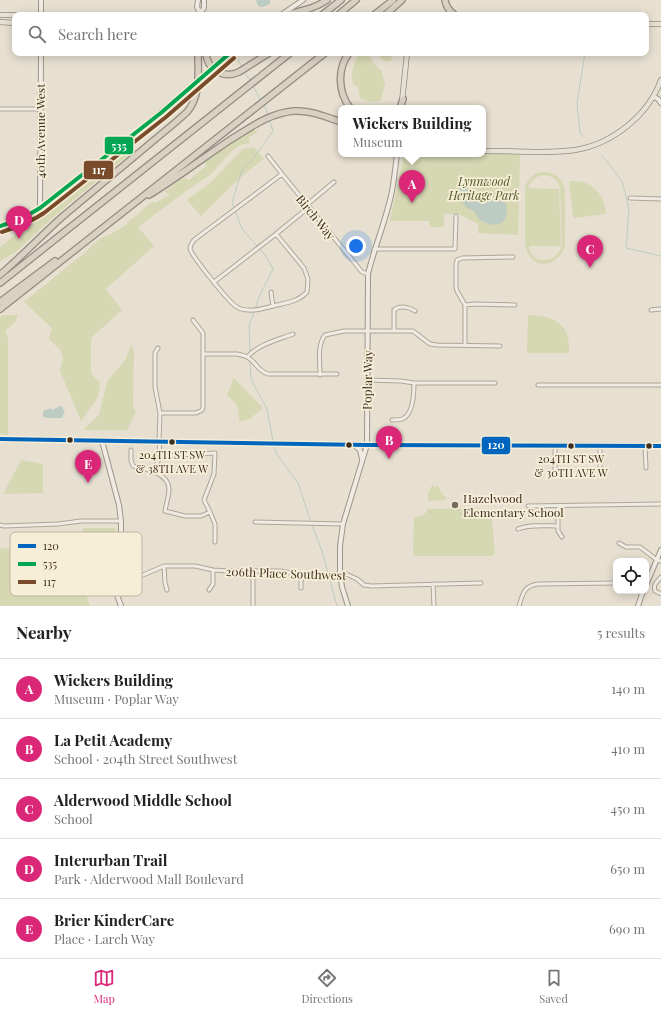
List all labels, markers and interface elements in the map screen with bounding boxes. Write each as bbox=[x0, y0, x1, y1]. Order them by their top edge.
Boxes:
search box bbox=[12, 12, 649, 56]
icon: search bbox=[26, 23, 48, 45]
text: Search here bbox=[58, 24, 137, 44]
street label: 40th Avenue West bbox=[32, 83, 48, 178]
popup bbox=[338, 105, 486, 157]
text: Wickers Building bbox=[352, 113, 472, 133]
text: Museum bbox=[352, 133, 403, 150]
line badge: 535 bbox=[104, 136, 134, 155]
text: 535 bbox=[111, 138, 127, 153]
line badge: 117 bbox=[83, 160, 114, 180]
text: 117 bbox=[92, 162, 106, 177]
pin: A bbox=[399, 170, 425, 203]
park label: Lynnwood Heritage Park bbox=[447, 173, 520, 203]
street label: Birch Way bbox=[293, 191, 339, 243]
pin: D bbox=[6, 206, 32, 239]
pin: C bbox=[577, 235, 603, 268]
your location bbox=[346, 236, 366, 256]
street label: Poplar Way bbox=[358, 350, 376, 410]
pin: B bbox=[376, 426, 402, 459]
unlabelled marker bbox=[65, 435, 75, 445]
line badge: 120 bbox=[481, 436, 511, 455]
marker: 204TH ST SW & 38TH AVE W bbox=[167, 437, 177, 447]
text: 120 bbox=[487, 437, 505, 452]
unlabelled marker bbox=[344, 440, 354, 450]
marker: 204TH ST SW & 30TH AVE W bbox=[566, 441, 576, 451]
unlabelled marker bbox=[644, 441, 654, 451]
place label: 204TH ST SW & 38TH AVE W bbox=[136, 447, 208, 476]
pin: E bbox=[75, 450, 101, 483]
place label: 204TH ST SW & 30TH AVE W bbox=[534, 451, 608, 480]
place label: Hazelwood Elementary School bbox=[463, 490, 564, 520]
marker: Hazelwood Elementary School bbox=[450, 500, 460, 510]
legend bbox=[10, 532, 142, 596]
text: 120 bbox=[43, 538, 59, 553]
text: 535 bbox=[43, 556, 58, 571]
map controls bbox=[613, 558, 649, 594]
button: locate bbox=[613, 558, 649, 594]
street label: 206th Place Southwest bbox=[225, 563, 347, 583]
text: 117 bbox=[43, 574, 56, 589]
text: Nearby bbox=[16, 621, 71, 643]
text: 5 results bbox=[597, 624, 645, 641]
text: Wickers Building bbox=[54, 670, 173, 690]
text: A bbox=[25, 680, 33, 697]
text: 140 m bbox=[611, 680, 645, 697]
text: Museum · Poplar Way bbox=[54, 690, 179, 707]
text: La Petit Academy bbox=[54, 730, 172, 750]
text: B bbox=[25, 740, 33, 757]
text: 410 m bbox=[611, 740, 645, 757]
text: School · 204th Street Southwest bbox=[54, 750, 237, 767]
text: Alderwood Middle School bbox=[54, 790, 232, 810]
text: C bbox=[24, 800, 34, 817]
text: 450 m bbox=[611, 800, 645, 817]
text: School bbox=[54, 810, 93, 827]
text: Interurban Trail bbox=[54, 850, 167, 870]
text: D bbox=[24, 860, 34, 877]
text: 650 m bbox=[610, 860, 645, 877]
text: Park · Alderwood Mall Boulevard bbox=[54, 870, 244, 887]
text: Brier KinderCare bbox=[54, 910, 174, 930]
text: E bbox=[25, 920, 33, 937]
text: 690 m bbox=[609, 920, 645, 937]
text: Place · Larch Way bbox=[54, 930, 155, 947]
tab: Map bbox=[93, 967, 115, 1006]
tab: Directions bbox=[301, 967, 353, 1006]
tab: Saved bbox=[539, 967, 568, 1006]

